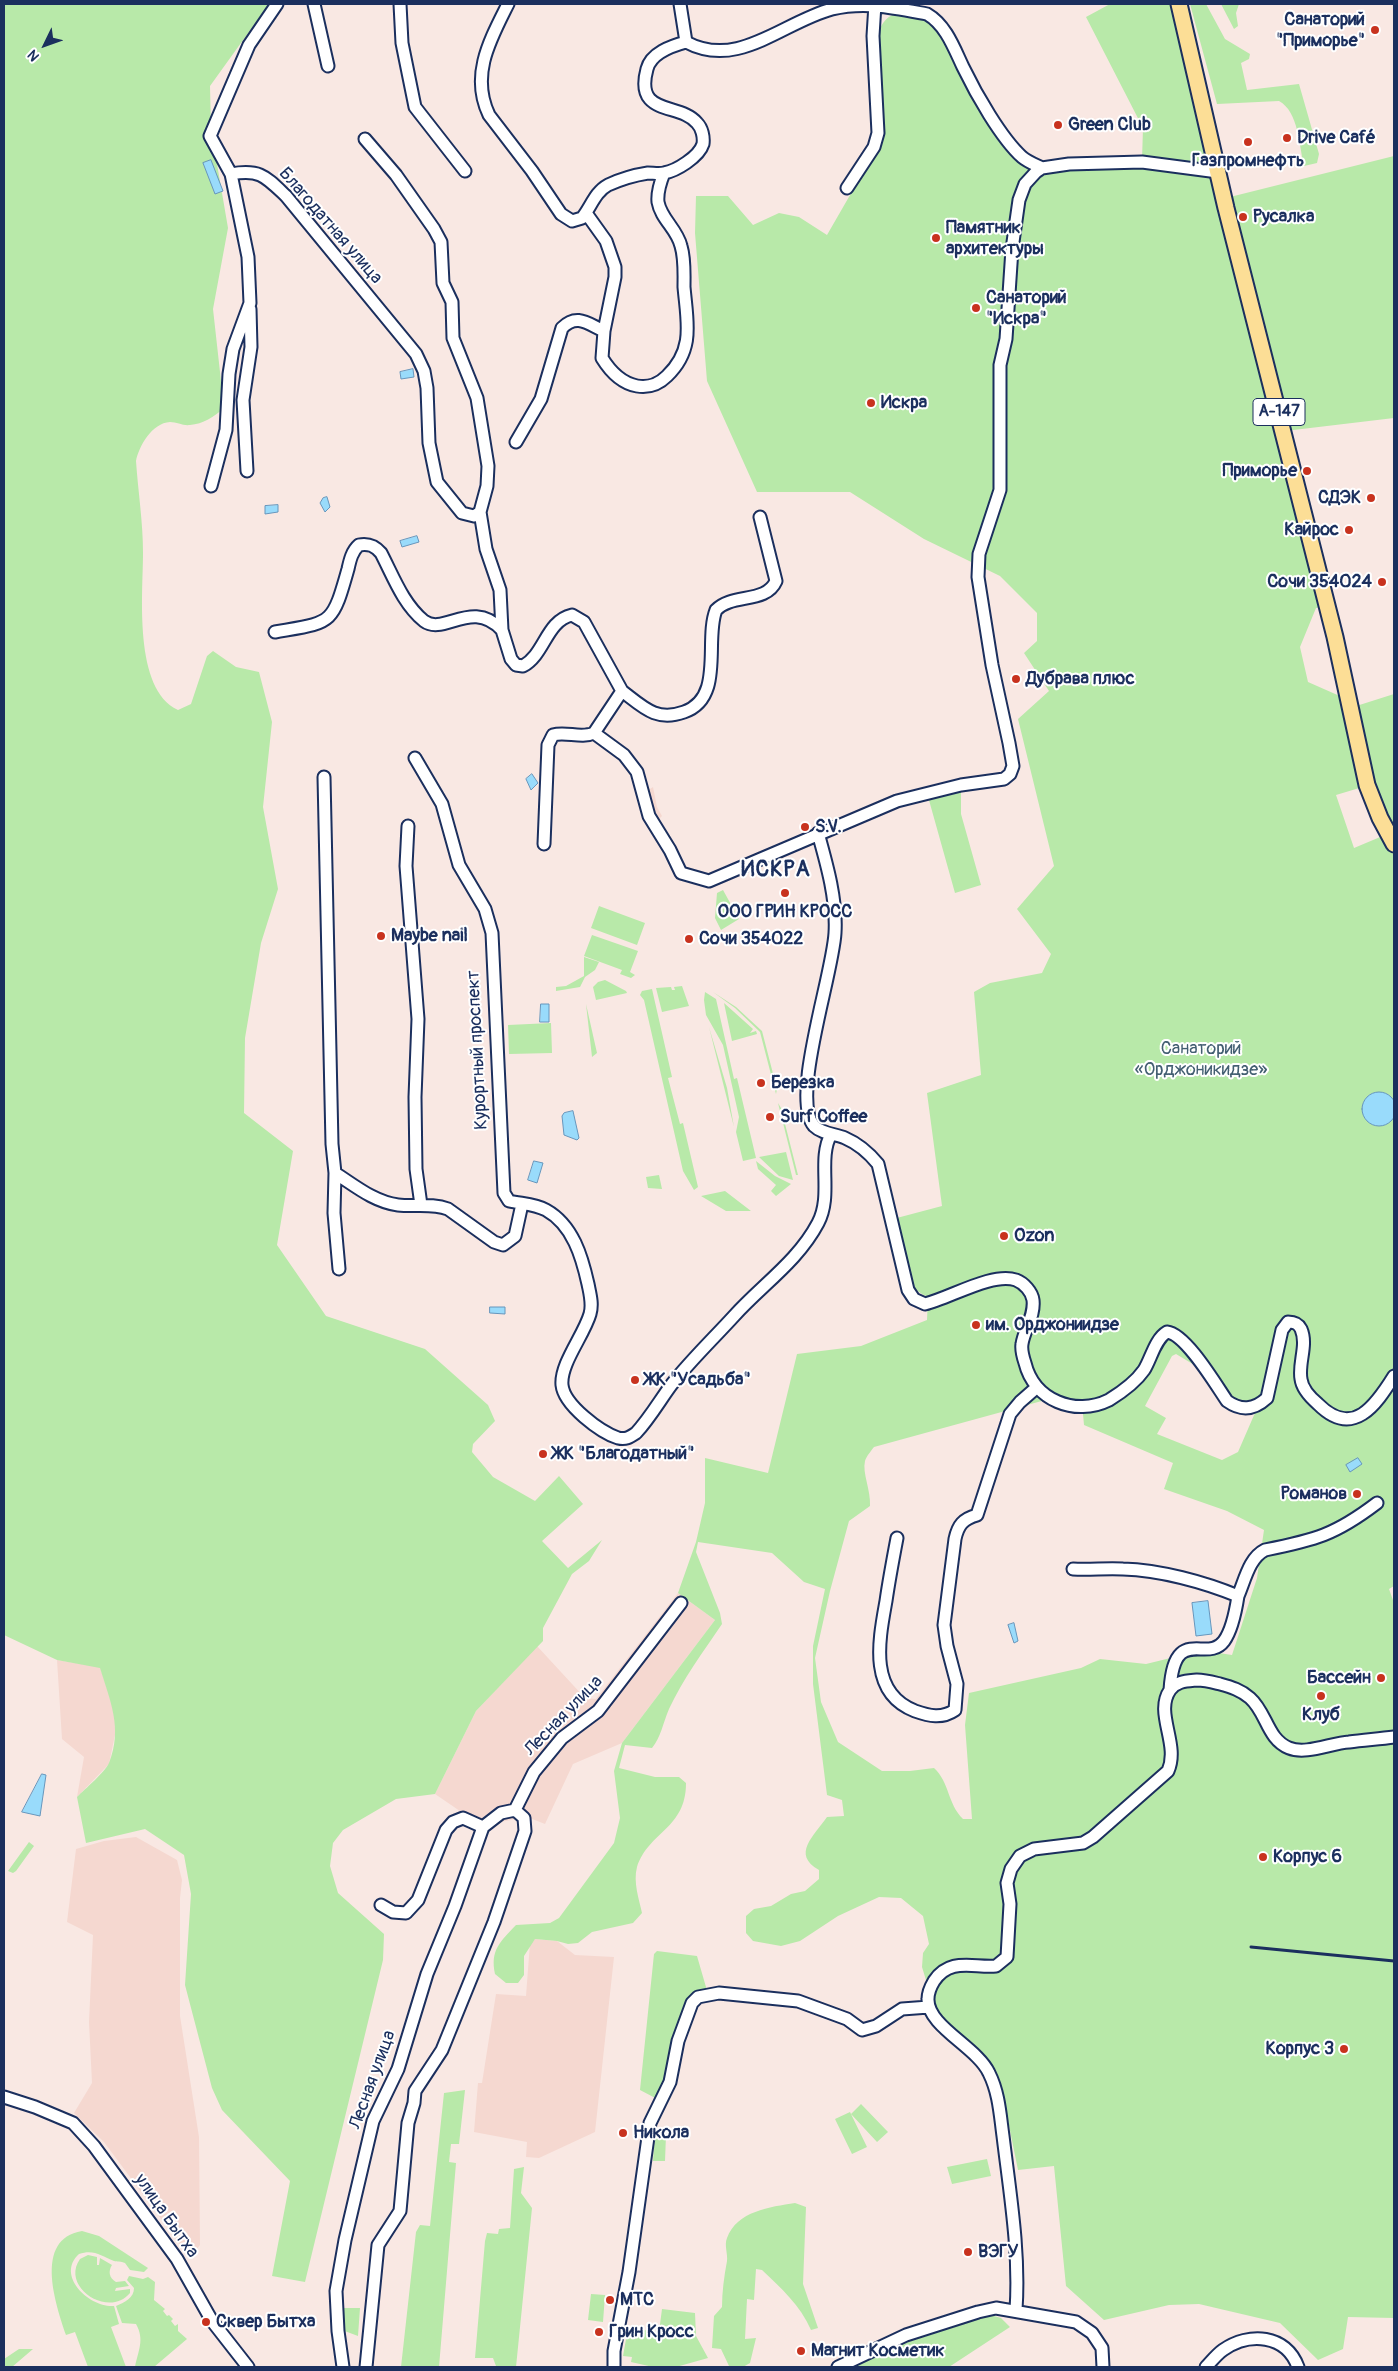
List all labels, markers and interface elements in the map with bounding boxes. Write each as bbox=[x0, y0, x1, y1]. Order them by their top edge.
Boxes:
place label: Санаторий "Приморье" bbox=[1276, 9, 1365, 52]
north arrow bbox=[20, 20, 70, 70]
marker: Санаторий "Приморье" bbox=[1369, 24, 1381, 36]
text: N bbox=[24, 46, 43, 65]
place label: Green Club bbox=[1068, 114, 1151, 136]
marker: Green Club bbox=[1052, 119, 1064, 131]
place label: Drive Café bbox=[1297, 127, 1376, 149]
marker: Drive Café bbox=[1281, 132, 1293, 144]
marker: Газпромнефть bbox=[1242, 136, 1254, 148]
place label: Газпромнефть bbox=[1192, 150, 1304, 172]
street label: Благодатная улица bbox=[274, 163, 386, 289]
place label: Русалка bbox=[1253, 206, 1314, 228]
marker: Русалка bbox=[1237, 211, 1249, 223]
place label: Памятник архитектуры bbox=[946, 217, 1044, 260]
marker: Памятник архитектуры bbox=[930, 232, 942, 244]
place label: Санаторий "Искра" bbox=[986, 287, 1067, 330]
marker: Санаторий "Искра" bbox=[970, 302, 982, 314]
place label: Искра bbox=[881, 392, 927, 414]
marker: Искра bbox=[865, 397, 877, 409]
road number: А-147 bbox=[1253, 398, 1305, 426]
place label: Приморье bbox=[1223, 460, 1297, 482]
marker: Приморье bbox=[1301, 465, 1313, 477]
place label: СДЭК bbox=[1318, 487, 1361, 509]
marker: СДЭК bbox=[1365, 492, 1377, 504]
place label: Кайрос bbox=[1284, 519, 1339, 541]
marker: Кайрос bbox=[1343, 524, 1355, 536]
place label: Сочи 354024 bbox=[1267, 571, 1372, 593]
marker: Сочи 354024 bbox=[1376, 576, 1388, 588]
place label: Дубрава плюс bbox=[1026, 668, 1135, 690]
marker: Дубрава плюс bbox=[1010, 673, 1022, 685]
place label: S.V. bbox=[815, 816, 842, 838]
marker: S.V. bbox=[799, 821, 811, 833]
district label: ИСКРА bbox=[741, 857, 811, 883]
marker: ООО ГРИН КРОСС bbox=[779, 887, 791, 899]
place label: ООО ГРИН КРОСС bbox=[718, 901, 852, 923]
place label: Maybe nail bbox=[391, 925, 468, 947]
place label: Сочи 354022 bbox=[699, 928, 803, 950]
marker: Maybe nail bbox=[375, 930, 387, 942]
marker: Сочи 354022 bbox=[683, 933, 695, 945]
street label: Курортный проспект bbox=[463, 970, 493, 1130]
park label: Санаторий «Орджоникидзе» bbox=[1135, 1038, 1267, 1080]
place label: Березка bbox=[771, 1072, 834, 1094]
marker: Березка bbox=[755, 1077, 767, 1089]
place label: Surf Coffee bbox=[780, 1106, 867, 1128]
marker: Surf Coffee bbox=[764, 1111, 776, 1123]
place label: Ozon bbox=[1014, 1225, 1054, 1247]
marker: Ozon bbox=[998, 1230, 1010, 1242]
place label: им. Орджониидзе bbox=[986, 1314, 1119, 1336]
marker: им. Орджониидзе bbox=[970, 1319, 982, 1331]
place label: ЖК "Усадьба" bbox=[645, 1369, 751, 1391]
marker: ЖК "Усадьба" bbox=[629, 1374, 641, 1386]
place label: ЖК "Благодатный" bbox=[553, 1443, 694, 1465]
marker: ЖК "Благодатный" bbox=[537, 1448, 549, 1460]
place label: Романов bbox=[1281, 1483, 1347, 1505]
marker: Романов bbox=[1351, 1488, 1363, 1500]
place label: Бассейн bbox=[1307, 1667, 1371, 1689]
street label: Лесная улица bbox=[520, 1671, 608, 1761]
marker: Бассейн bbox=[1375, 1672, 1387, 1684]
marker: Клуб bbox=[1315, 1690, 1327, 1702]
place label: Клуб bbox=[1302, 1704, 1340, 1726]
place label: Корпус 6 bbox=[1273, 1846, 1342, 1868]
marker: Корпус 6 bbox=[1257, 1851, 1269, 1863]
street label: Лесная улица bbox=[345, 2028, 401, 2132]
place label: Корпус 3 bbox=[1266, 2038, 1334, 2060]
marker: Корпус 3 bbox=[1338, 2043, 1350, 2055]
place label: Никола bbox=[633, 2122, 689, 2144]
marker: Никола bbox=[617, 2127, 629, 2139]
street label: улица Бытха bbox=[129, 2170, 203, 2262]
place label: ВЭГУ bbox=[978, 2241, 1018, 2263]
marker: ВЭГУ bbox=[962, 2246, 974, 2258]
place label: МТС bbox=[620, 2289, 654, 2311]
marker: МТС bbox=[604, 2294, 616, 2306]
place label: Сквер Бытха bbox=[216, 2311, 315, 2333]
marker: Сквер Бытха bbox=[200, 2316, 212, 2328]
place label: Грин Кросс bbox=[609, 2321, 694, 2343]
marker: Грин Кросс bbox=[593, 2326, 605, 2338]
place label: Магнит Косметик bbox=[811, 2340, 945, 2362]
marker: Магнит Косметик bbox=[795, 2345, 807, 2357]

